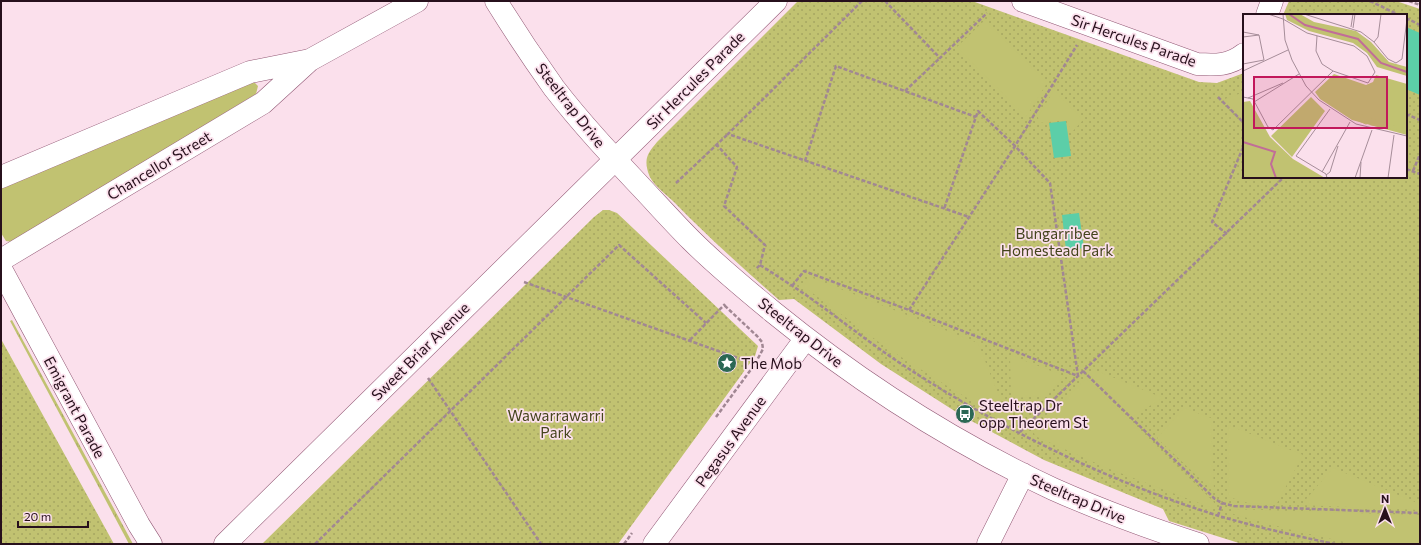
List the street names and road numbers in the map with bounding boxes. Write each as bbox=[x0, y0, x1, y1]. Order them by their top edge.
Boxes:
street label: Sir Hercules Parade bbox=[1069, 10, 1199, 70]
street label: Sir Hercules Parade bbox=[642, 27, 748, 133]
street label: Steeltrap Drive bbox=[532, 59, 610, 151]
street label: Chancellor Street bbox=[104, 127, 214, 203]
street label: Steeltrap Drive bbox=[755, 293, 847, 371]
street label: Sweet Briar Avenue bbox=[367, 298, 473, 404]
street label: Emigrant Parade bbox=[41, 353, 109, 461]
street label: Pegasus Avenue bbox=[691, 392, 769, 490]
street label: Steeltrap Drive bbox=[1027, 470, 1129, 526]

